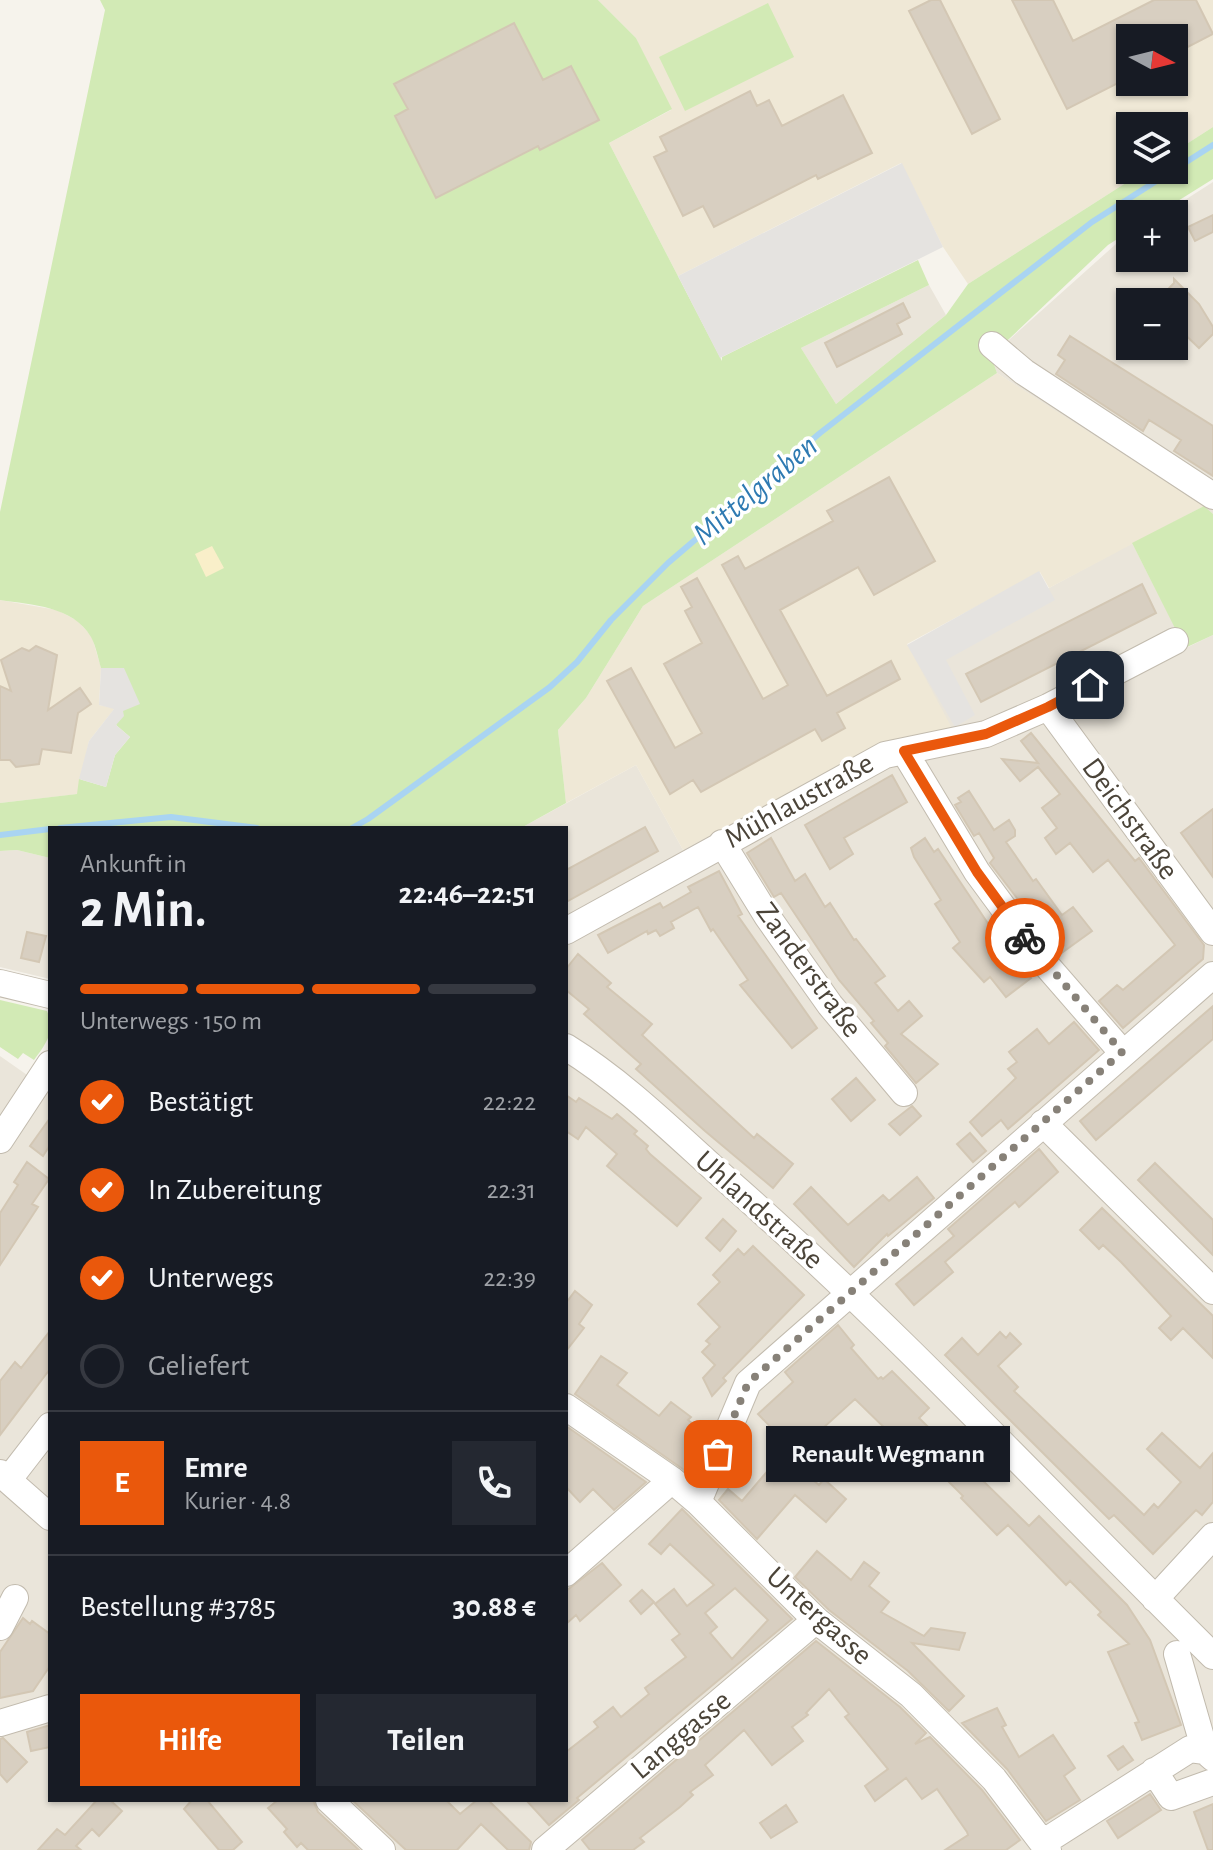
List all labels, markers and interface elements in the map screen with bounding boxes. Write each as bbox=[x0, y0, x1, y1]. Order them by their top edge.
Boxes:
north arrow bbox=[1116, 24, 1188, 96]
map controls bbox=[1116, 24, 1188, 360]
button: layers bbox=[1116, 112, 1188, 184]
button: + bbox=[1116, 200, 1188, 272]
button: − bbox=[1116, 288, 1188, 360]
water label: Mittelgraben bbox=[687, 429, 823, 551]
pin bbox=[1056, 651, 1124, 719]
icon: home bbox=[1068, 663, 1112, 707]
street label: Mühlaustraße bbox=[720, 748, 878, 854]
street label: Deichstraße bbox=[1076, 753, 1184, 885]
text: Ankunft in bbox=[80, 851, 187, 877]
text: 22:46–22:51 bbox=[399, 879, 536, 909]
text: 2 Min. bbox=[80, 884, 207, 936]
street label: Zanderstraße bbox=[750, 897, 868, 1043]
courier bbox=[985, 898, 1065, 978]
icon: bike bbox=[1003, 916, 1047, 960]
text: Unterwegs · 150 m bbox=[80, 1008, 262, 1034]
icon: check bbox=[80, 1080, 124, 1124]
text: Bestätigt bbox=[148, 1087, 253, 1117]
text: 22:22 bbox=[483, 1089, 536, 1115]
street label: Uhlandstraße bbox=[689, 1145, 829, 1275]
icon: check bbox=[80, 1168, 124, 1212]
text: In Zubereitung bbox=[148, 1175, 322, 1205]
text: 22:31 bbox=[487, 1177, 536, 1203]
icon: check bbox=[80, 1256, 124, 1300]
text: Unterwegs bbox=[148, 1263, 274, 1293]
text: 22:39 bbox=[483, 1265, 536, 1291]
text: Geliefert bbox=[148, 1351, 249, 1381]
pin bbox=[684, 1420, 752, 1488]
callout: Renault Wegmann bbox=[766, 1426, 1010, 1482]
icon: bag bbox=[696, 1432, 740, 1476]
button: phone bbox=[452, 1441, 536, 1525]
text: Renault Wegmann bbox=[791, 1441, 985, 1467]
text: Emre bbox=[184, 1453, 248, 1483]
text: E bbox=[114, 1468, 130, 1498]
text: Kurier · 4.8 bbox=[184, 1488, 291, 1514]
street label: Untergasse bbox=[760, 1561, 878, 1671]
text: Bestellung #3785 bbox=[80, 1592, 276, 1622]
text: 30.88 € bbox=[452, 1592, 536, 1622]
street label: Langgasse bbox=[625, 1685, 737, 1785]
button: Hilfe bbox=[80, 1694, 300, 1786]
button: Teilen bbox=[316, 1694, 536, 1786]

